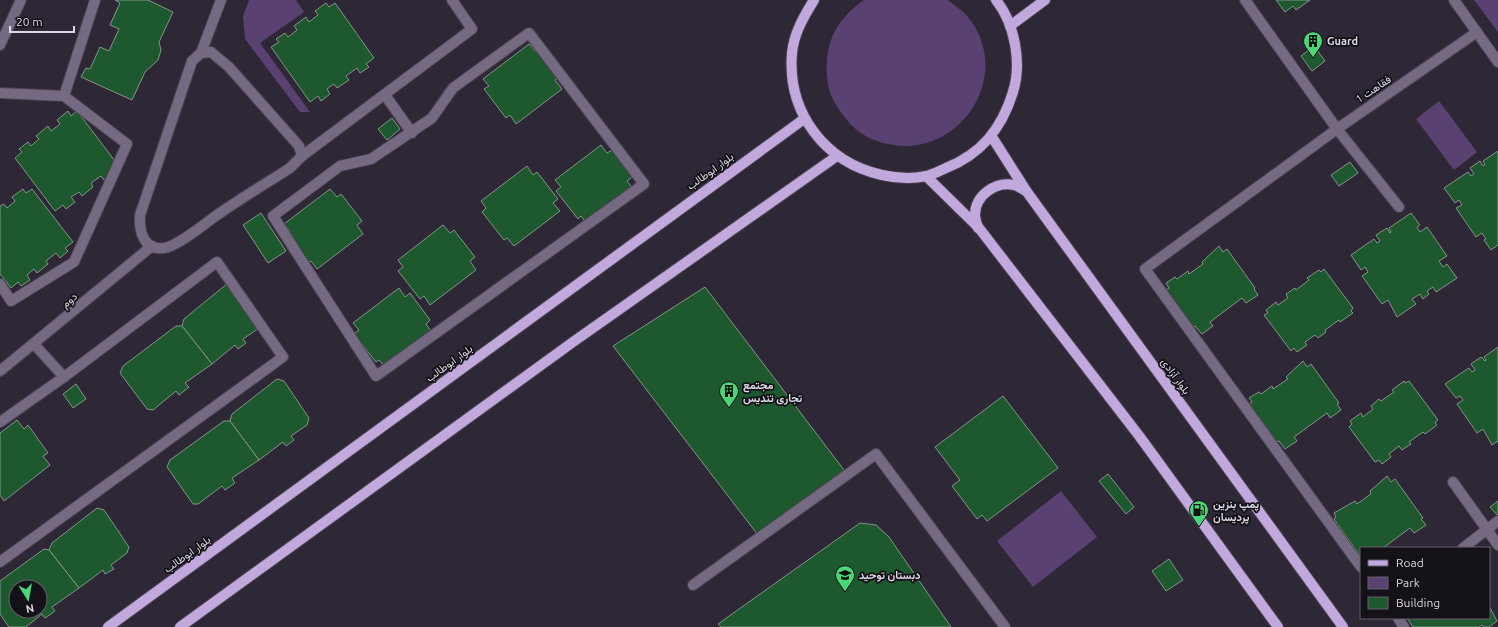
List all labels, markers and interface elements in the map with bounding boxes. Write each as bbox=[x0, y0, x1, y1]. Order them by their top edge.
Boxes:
scale bar bbox=[10, 8, 74, 34]
text: 20 m bbox=[16, 15, 43, 28]
building icon: Guard bbox=[1302, 30, 1324, 58]
place label: Guard bbox=[1327, 35, 1358, 47]
street label: فقاهت 1 bbox=[1353, 73, 1393, 105]
street label: بلوار ابوطالب bbox=[684, 150, 736, 193]
street label: دوم bbox=[59, 290, 81, 311]
street label: بلوار ابوطالب bbox=[423, 342, 475, 385]
street label: بلوار آزادی bbox=[1158, 356, 1193, 397]
place label: مجتمع تجاری تندیس bbox=[743, 379, 803, 405]
building icon: مجتمع تجاری تندیس bbox=[718, 380, 740, 408]
place label: پمپ بنزین پردیسان bbox=[1213, 498, 1260, 525]
fuel station icon: پمپ بنزین پردیسان bbox=[1188, 499, 1210, 527]
street label: بلوار ابوطالب bbox=[161, 533, 213, 576]
legend bbox=[1360, 547, 1490, 619]
text: Road bbox=[1396, 556, 1424, 569]
school or university icon: دبستان توحید bbox=[834, 564, 856, 592]
place label: دبستان توحید bbox=[859, 569, 921, 582]
text: Park bbox=[1396, 576, 1420, 589]
north arrow bbox=[8, 579, 48, 619]
text: Building bbox=[1396, 596, 1440, 609]
text: N bbox=[25, 602, 35, 615]

